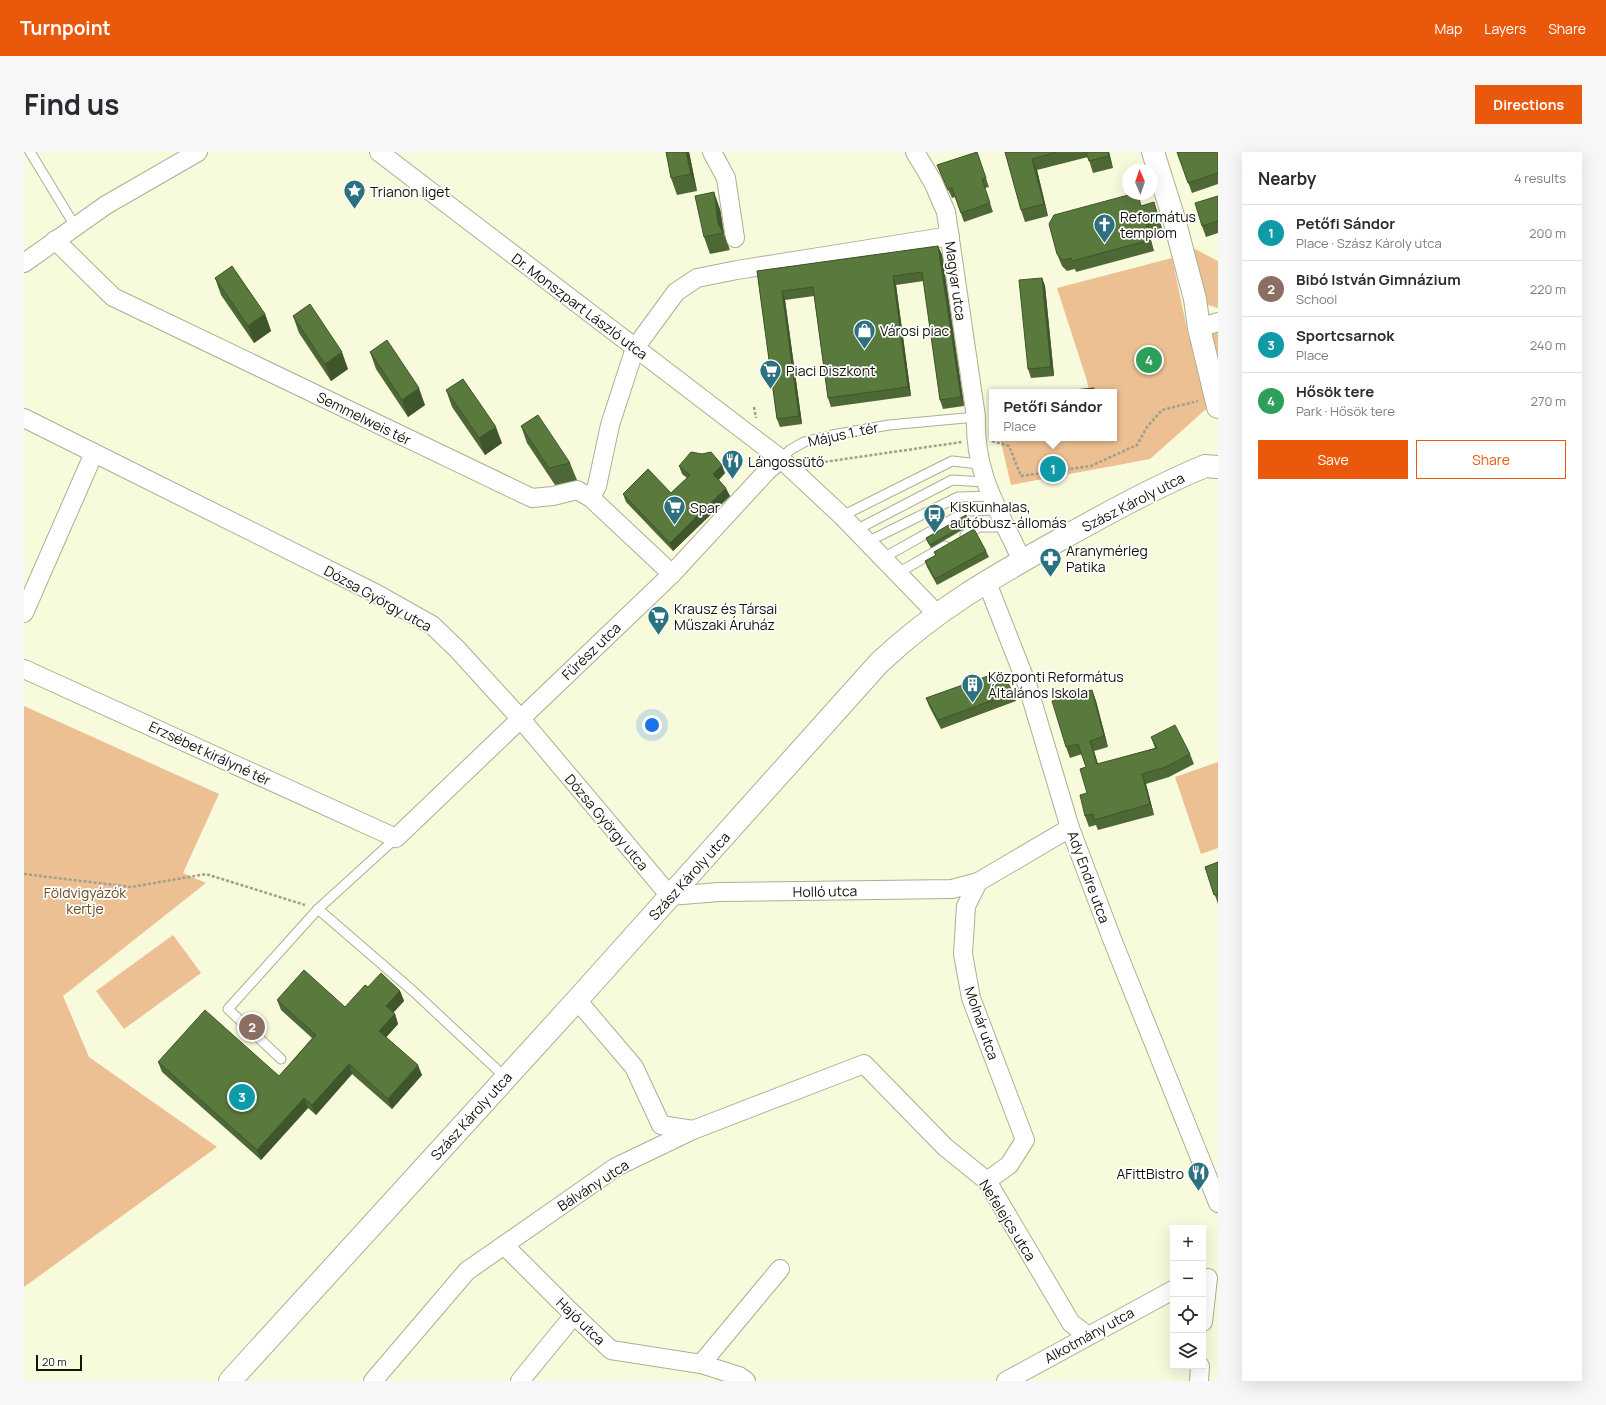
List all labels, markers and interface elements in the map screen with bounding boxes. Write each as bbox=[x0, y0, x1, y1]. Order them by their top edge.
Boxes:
text: Turnpoint bbox=[20, 15, 111, 41]
text: Map bbox=[1434, 19, 1462, 38]
text: Layers bbox=[1484, 19, 1526, 38]
text: Share bbox=[1548, 19, 1586, 38]
text: Find us bbox=[24, 85, 119, 123]
button: Directions bbox=[1475, 85, 1582, 124]
north arrow bbox=[1122, 164, 1158, 200]
text: Nearby bbox=[1258, 167, 1316, 190]
text: 4 results bbox=[1514, 169, 1566, 187]
place icon: Trianon liget bbox=[342, 178, 368, 211]
place label: Trianon liget bbox=[370, 182, 450, 201]
place label: Református templom bbox=[1120, 207, 1196, 242]
church icon: Református templom bbox=[1091, 211, 1117, 244]
text: Petőfi Sándor bbox=[1296, 213, 1395, 234]
text: 1 bbox=[1268, 224, 1274, 242]
text: 200 m bbox=[1529, 224, 1566, 242]
text: Place · Szász Károly utca bbox=[1296, 234, 1442, 252]
street label: Magyar utca bbox=[941, 240, 971, 322]
street label: Dr. Monszpart László utca bbox=[508, 249, 652, 363]
text: Bibó István Gimnázium bbox=[1296, 269, 1461, 290]
text: 2 bbox=[1267, 280, 1275, 298]
text: 220 m bbox=[1530, 280, 1566, 298]
text: School bbox=[1296, 290, 1337, 308]
shop icon: Városi piac bbox=[851, 317, 877, 350]
place label: Városi piac bbox=[880, 321, 949, 340]
text: Sportcsarnok bbox=[1296, 325, 1394, 346]
text: 3 bbox=[1267, 336, 1275, 354]
text: 240 m bbox=[1530, 336, 1566, 354]
pin: 4 bbox=[1136, 345, 1162, 375]
text: Place bbox=[1296, 346, 1329, 364]
supermarket icon: Piaci Diszkont bbox=[758, 357, 784, 390]
place label: Piaci Diszkont bbox=[786, 361, 876, 380]
text: Hősök tere bbox=[1296, 381, 1374, 402]
street label: Semmelweis tér bbox=[314, 387, 414, 449]
popup bbox=[989, 389, 1117, 441]
text: 4 bbox=[1267, 392, 1275, 410]
text: 270 m bbox=[1531, 392, 1566, 410]
text: Petőfi Sándor bbox=[1003, 396, 1103, 417]
text: Park · Hősök tere bbox=[1296, 402, 1395, 420]
street label: Május 1. tér bbox=[806, 417, 880, 451]
text: Place bbox=[1003, 417, 1036, 435]
button: Save bbox=[1258, 440, 1408, 479]
button: Share bbox=[1416, 440, 1566, 479]
restaurant icon: Lángossütő bbox=[720, 448, 746, 481]
place label: Lángossütő bbox=[748, 452, 824, 471]
pin: 1 bbox=[1040, 454, 1066, 484]
street label: Szász Károly utca bbox=[1078, 468, 1188, 536]
supermarket icon: Spar bbox=[661, 494, 687, 527]
place label: Kiskunhalas, autóbusz-állomás bbox=[950, 497, 1067, 532]
place label: Spar bbox=[690, 498, 720, 517]
bus stop icon: Kiskunhalas, autóbusz-állomás bbox=[922, 501, 948, 534]
place label: Aranymérleg Patika bbox=[1066, 541, 1148, 576]
pharmacy icon: Aranymérleg Patika bbox=[1038, 545, 1064, 578]
street label: Dózsa György utca bbox=[321, 561, 435, 635]
place label: Krausz és Társai Műszaki Áruház bbox=[674, 599, 777, 634]
supermarket icon: Krausz és Társai Műszaki Áruház bbox=[646, 603, 672, 636]
street label: Fűrész utca bbox=[557, 618, 625, 684]
place label: Központi Református Általános Iskola bbox=[988, 667, 1124, 702]
building icon: Központi Református Általános Iskola bbox=[960, 671, 986, 704]
your location bbox=[642, 715, 662, 735]
street label: Erzsébet királyné tér bbox=[146, 716, 274, 790]
street label: Dózsa György utca bbox=[561, 770, 653, 874]
street label: Szász Károly utca bbox=[644, 828, 734, 924]
street label: Ady Endre utca bbox=[1064, 828, 1114, 926]
street label: Holló utca bbox=[793, 881, 857, 901]
park label: Földvigyázók kertje bbox=[44, 883, 127, 918]
street label: Molnár utca bbox=[961, 984, 1003, 1062]
pin: 2 bbox=[239, 1012, 265, 1042]
street label: Szász Károly utca bbox=[426, 1068, 516, 1164]
pin: 3 bbox=[229, 1082, 255, 1112]
street label: Bálvány utca bbox=[554, 1155, 632, 1215]
restaurant icon: AFittBistro bbox=[1186, 1160, 1212, 1193]
place label: AFittBistro bbox=[1116, 1164, 1184, 1183]
street label: Nefelejcs utca bbox=[975, 1176, 1041, 1264]
map controls bbox=[1170, 1225, 1206, 1369]
button: + bbox=[1170, 1225, 1206, 1261]
button: − bbox=[1170, 1261, 1206, 1297]
street label: Hajó utca bbox=[552, 1293, 610, 1349]
button: locate bbox=[1170, 1297, 1206, 1333]
street label: Alkotmány utca bbox=[1041, 1302, 1137, 1368]
button: layers bbox=[1170, 1333, 1206, 1369]
scale bar bbox=[36, 1353, 82, 1372]
text: 20 m bbox=[42, 1354, 67, 1369]

